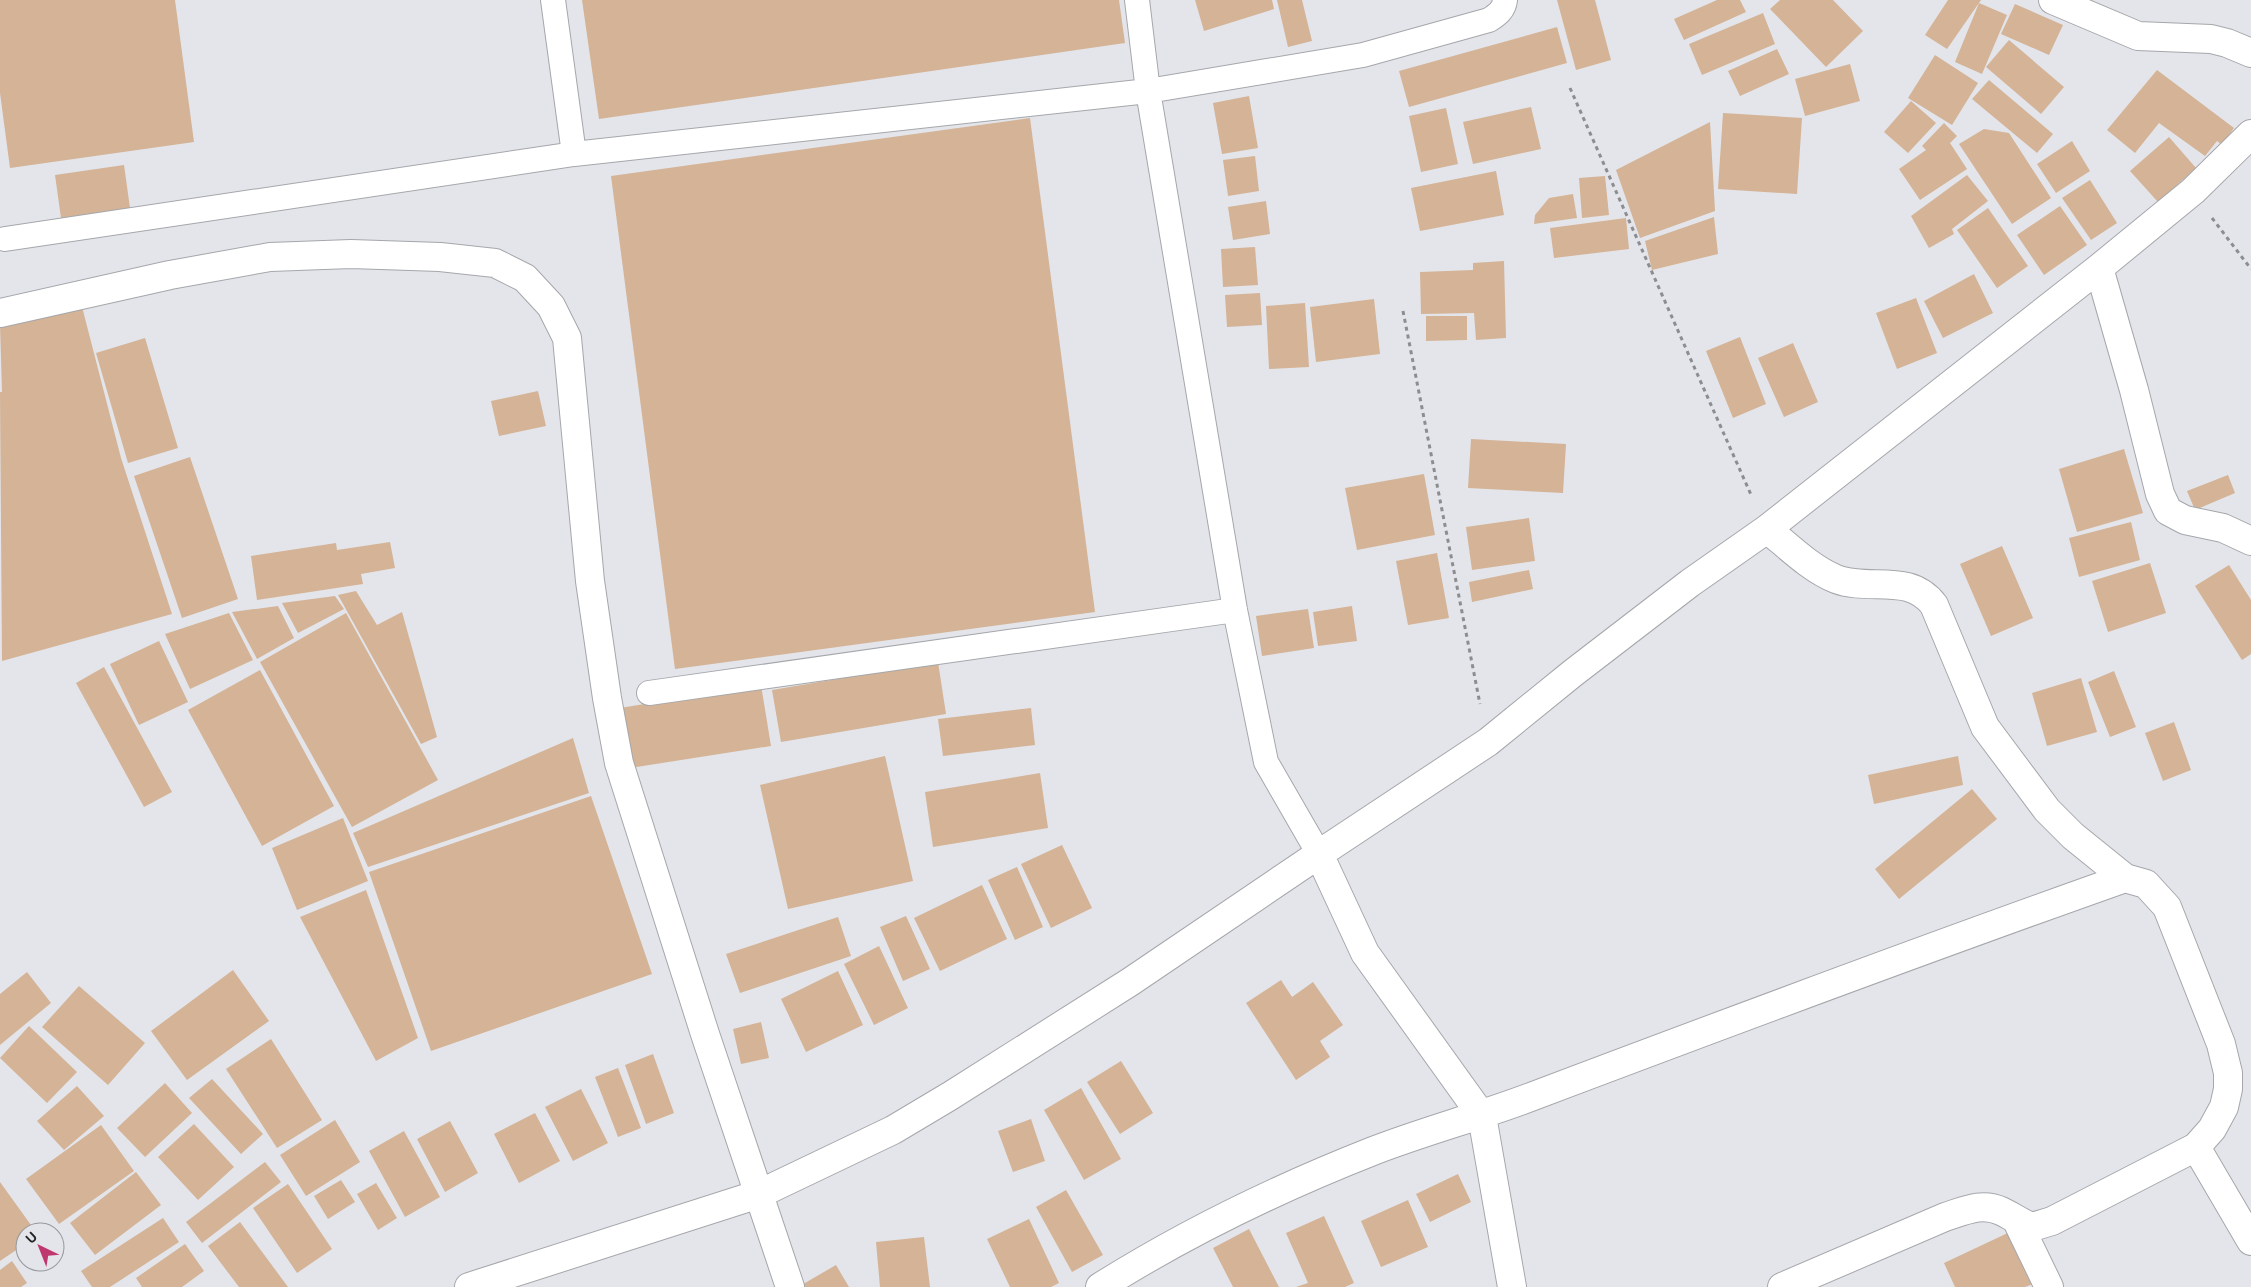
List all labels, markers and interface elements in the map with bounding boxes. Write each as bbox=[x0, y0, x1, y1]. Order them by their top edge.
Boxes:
north arrow bbox=[15, 1222, 65, 1272]
text: U bbox=[22, 1228, 40, 1247]

